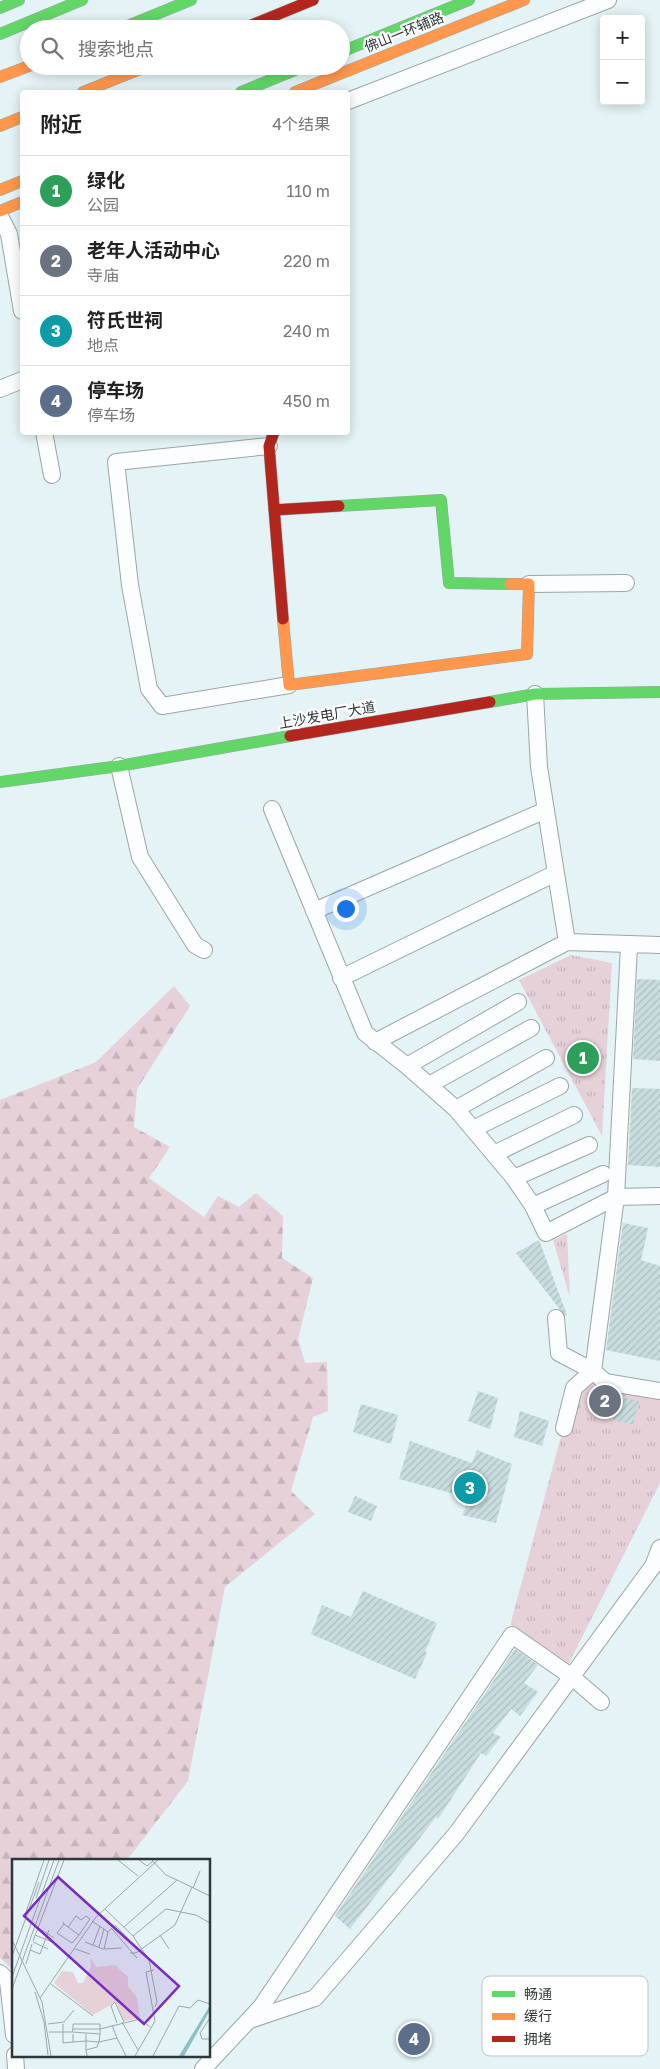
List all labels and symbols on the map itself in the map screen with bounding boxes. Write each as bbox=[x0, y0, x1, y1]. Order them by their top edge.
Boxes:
street label: 佛山一环辅路 bbox=[362, 8, 446, 55]
street label: 上沙发电厂大道 bbox=[277, 698, 377, 731]
your location bbox=[333, 896, 359, 922]
pin: 1 bbox=[567, 1039, 599, 1077]
pin: 2 bbox=[589, 1382, 621, 1420]
pin: 3 bbox=[454, 1469, 486, 1507]
inset map bbox=[12, 1859, 210, 2056]
legend bbox=[482, 1976, 648, 2056]
text: 畅通 bbox=[524, 1985, 552, 2002]
text: 缓行 bbox=[524, 2007, 552, 2024]
pin: 4 bbox=[398, 2020, 430, 2058]
text: 拥堵 bbox=[524, 2030, 552, 2047]

